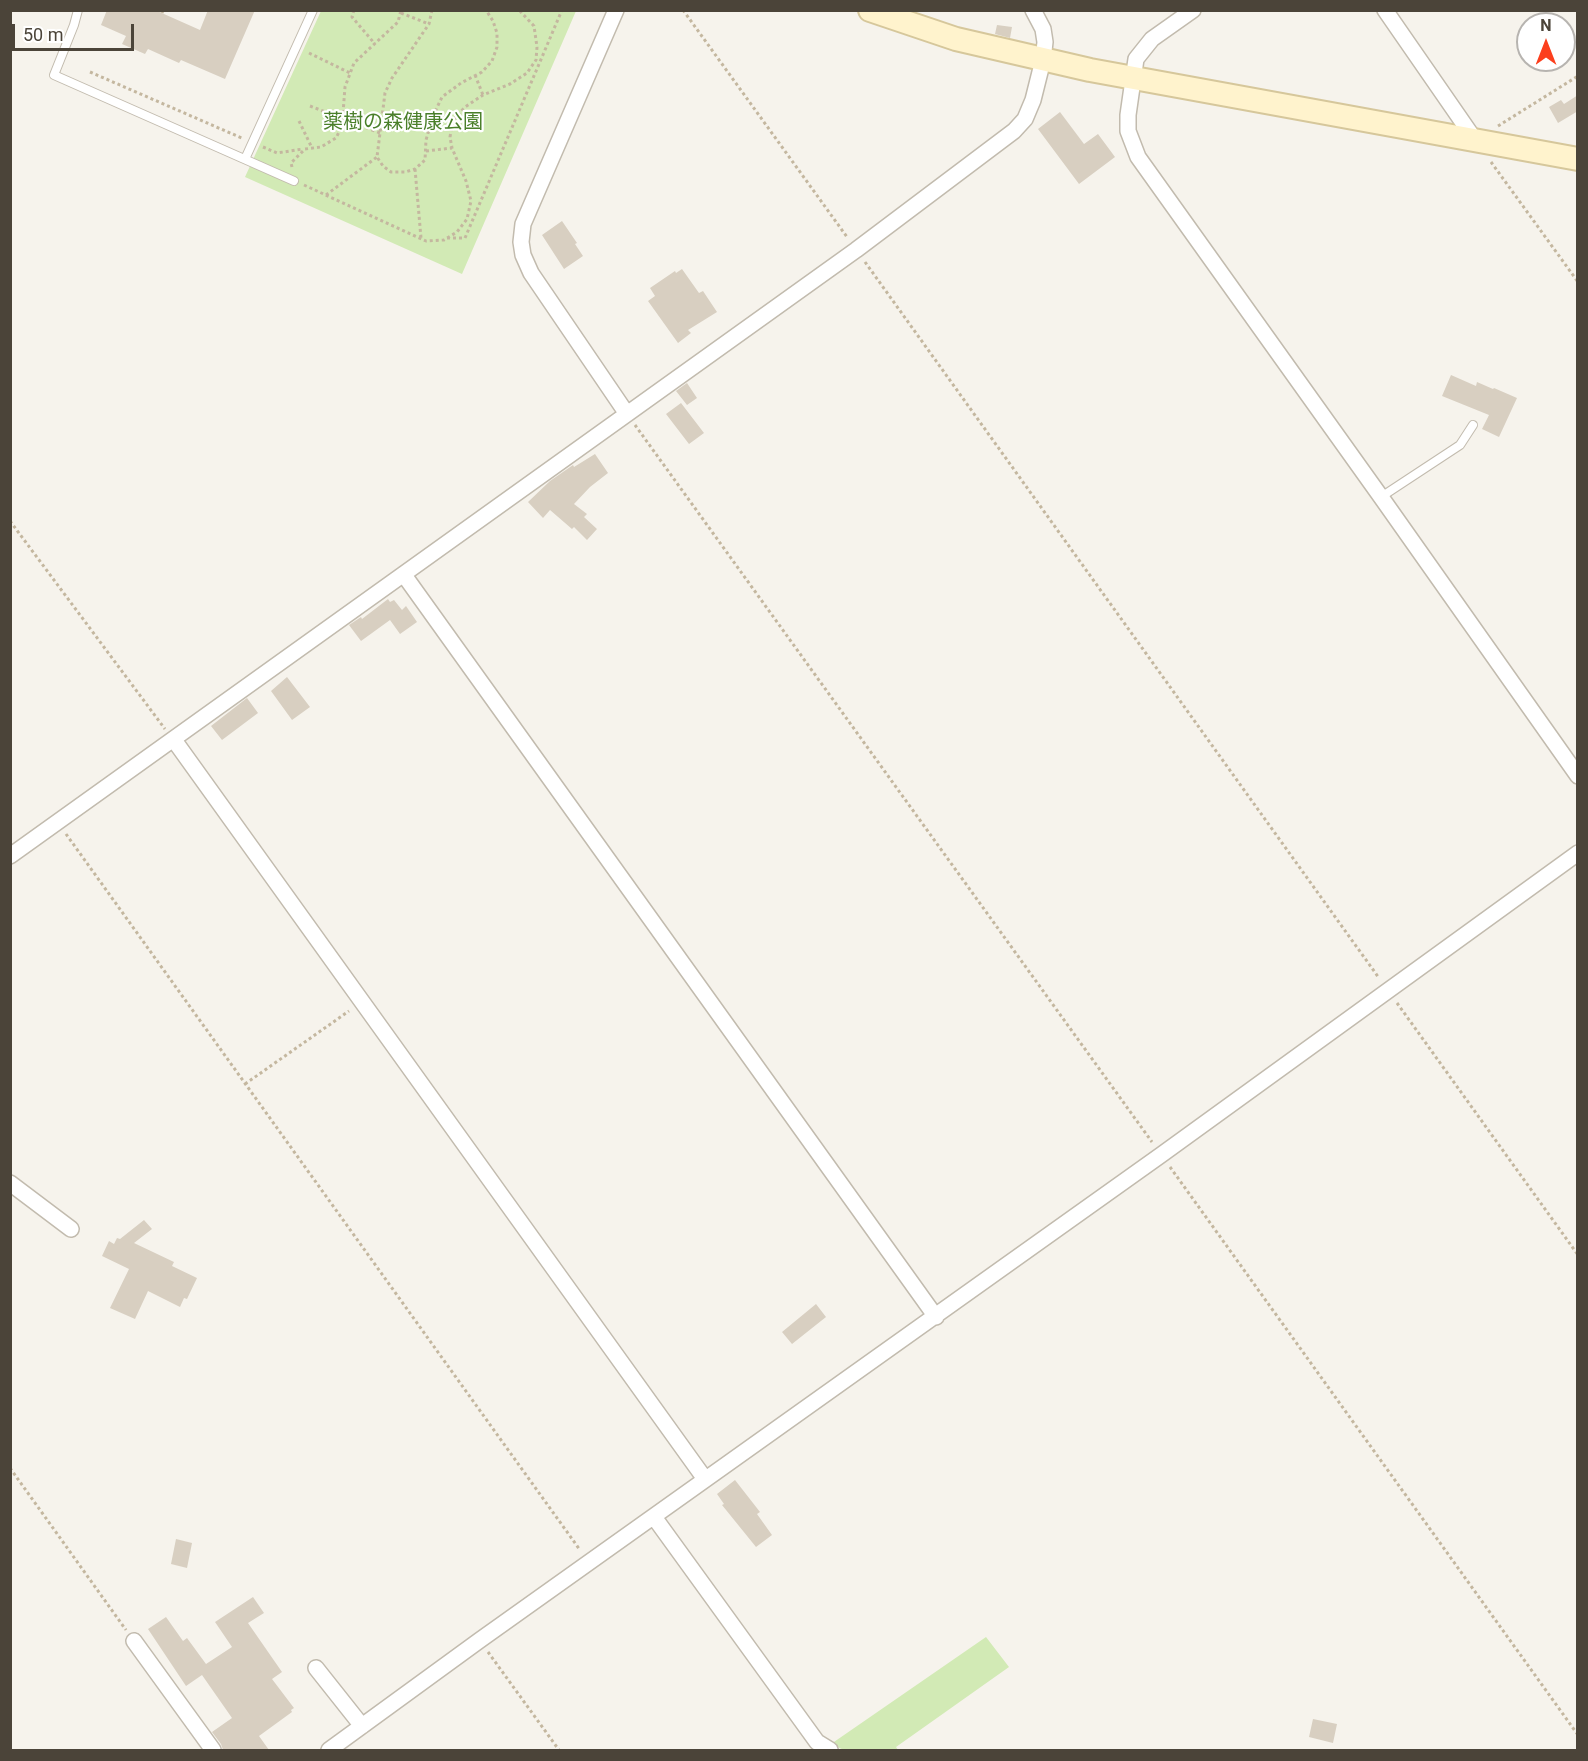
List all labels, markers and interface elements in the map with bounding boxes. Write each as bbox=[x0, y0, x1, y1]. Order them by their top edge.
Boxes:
scale bar bbox=[15, 12, 136, 50]
north arrow bbox=[1516, 12, 1576, 72]
text: N bbox=[1540, 16, 1552, 35]
text: 50 m bbox=[23, 24, 63, 45]
park label: 薬樹の森健康公園 bbox=[323, 111, 483, 135]

